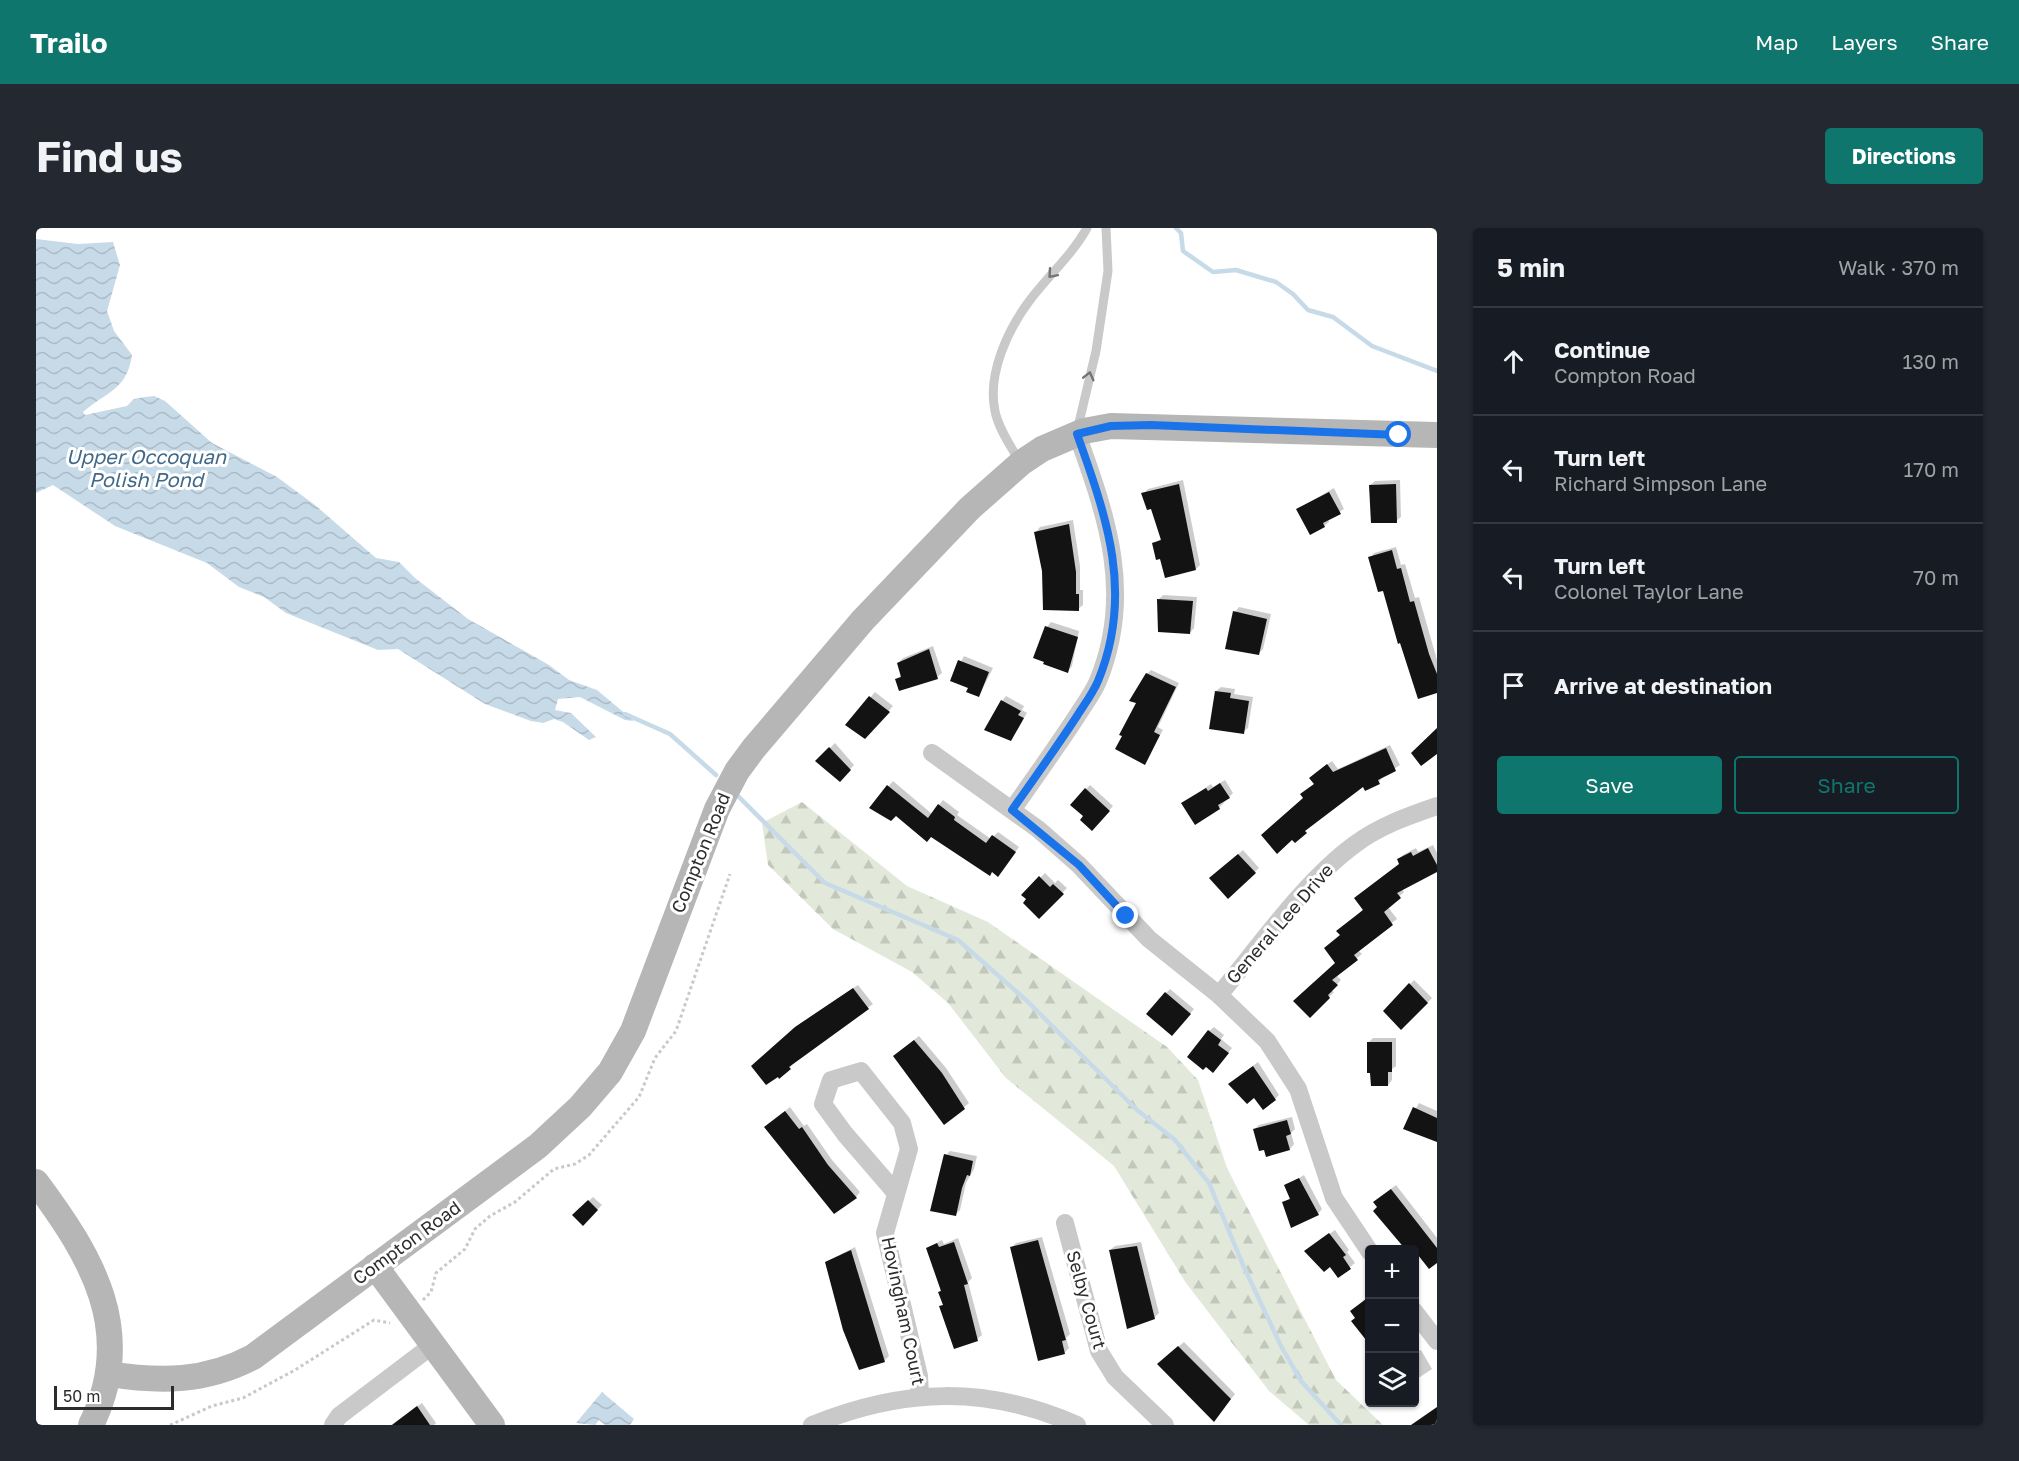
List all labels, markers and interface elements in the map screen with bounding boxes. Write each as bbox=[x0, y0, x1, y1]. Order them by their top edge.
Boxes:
text: Trailo bbox=[30, 26, 108, 59]
text: Map bbox=[1755, 29, 1798, 55]
text: Layers bbox=[1831, 29, 1898, 55]
text: Share bbox=[1931, 29, 1989, 55]
button: Directions bbox=[1825, 128, 1983, 184]
text: Find us bbox=[36, 131, 183, 181]
text: 5 min bbox=[1497, 252, 1565, 283]
text: Walk · 370 m bbox=[1838, 255, 1959, 279]
one-way arrow bbox=[1048, 268, 1059, 278]
text: Continue bbox=[1554, 336, 1650, 363]
icon: ahead bbox=[1497, 345, 1530, 378]
text: 130 m bbox=[1903, 349, 1959, 373]
text: Compton Road bbox=[1554, 363, 1696, 387]
one-way arrow bbox=[1081, 372, 1094, 382]
route start bbox=[1385, 421, 1411, 447]
water label: Upper Occoquan Polish Pond bbox=[66, 444, 227, 491]
text: Turn left bbox=[1554, 444, 1645, 471]
icon: left bbox=[1497, 453, 1530, 486]
text: 170 m bbox=[1904, 457, 1959, 481]
text: Richard Simpson Lane bbox=[1554, 471, 1767, 495]
text: Turn left bbox=[1554, 552, 1645, 579]
icon: left bbox=[1497, 561, 1530, 594]
text: 70 m bbox=[1913, 565, 1959, 589]
text: Colonel Taylor Lane bbox=[1554, 579, 1744, 603]
icon: arrive bbox=[1497, 669, 1530, 702]
text: Arrive at destination bbox=[1554, 672, 1772, 699]
button: Save bbox=[1497, 756, 1722, 814]
button: Share bbox=[1734, 756, 1959, 814]
street label: Compton Road bbox=[666, 789, 734, 916]
street label: General Lee Drive bbox=[1221, 859, 1337, 988]
route end bbox=[1112, 902, 1138, 928]
street label: Compton Road bbox=[348, 1196, 465, 1289]
street label: Hovingham Court bbox=[877, 1234, 930, 1387]
map controls bbox=[1365, 1245, 1419, 1407]
button: + bbox=[1365, 1245, 1419, 1299]
street label: Selby Court bbox=[1062, 1248, 1112, 1352]
button: − bbox=[1365, 1299, 1419, 1353]
button: layers bbox=[1365, 1353, 1419, 1407]
scale bar bbox=[54, 1383, 174, 1410]
text: 50 m bbox=[63, 1386, 100, 1406]

